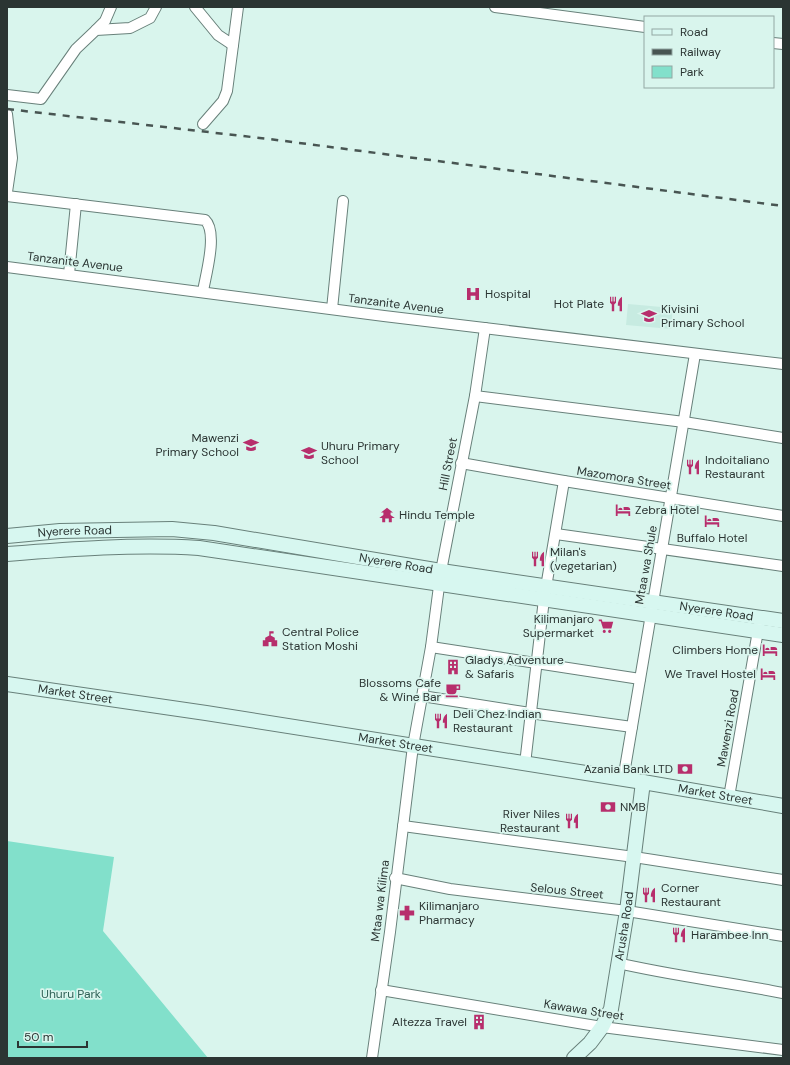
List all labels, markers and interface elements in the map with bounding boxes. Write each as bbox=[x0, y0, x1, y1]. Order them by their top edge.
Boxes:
legend bbox=[644, 16, 774, 88]
text: Road bbox=[680, 24, 708, 40]
text: Railway bbox=[680, 44, 721, 60]
text: Park bbox=[680, 64, 704, 80]
street label: Tanzanite Avenue bbox=[26, 248, 124, 276]
hospital icon: Hospital bbox=[464, 285, 482, 303]
place label: Hospital bbox=[485, 286, 531, 302]
street label: Tanzanite Avenue bbox=[347, 290, 445, 318]
restaurant icon: Hot Plate bbox=[607, 295, 625, 313]
place label: Hot Plate bbox=[554, 296, 604, 312]
place label: Kivisini Primary School bbox=[661, 301, 744, 331]
school or university icon: Kivisini Primary School bbox=[640, 307, 658, 325]
place label: Mawenzi Primary School bbox=[156, 430, 239, 460]
school or university icon: Mawenzi Primary School bbox=[242, 436, 260, 454]
street label: Hill Street bbox=[435, 436, 461, 492]
place label: Uhuru Primary School bbox=[321, 438, 400, 468]
school or university icon: Uhuru Primary School bbox=[300, 444, 318, 462]
place label: Indoitaliano Restaurant bbox=[705, 452, 770, 482]
restaurant icon: Indoitaliano Restaurant bbox=[684, 458, 702, 476]
street label: Mazomora Street bbox=[576, 463, 673, 493]
hotel icon: Zebra Hotel bbox=[614, 501, 632, 519]
place label: Zebra Hotel bbox=[635, 502, 699, 518]
temple icon: Hindu Temple bbox=[378, 506, 396, 524]
place label: Hindu Temple bbox=[399, 507, 475, 523]
hotel icon: Buffalo Hotel bbox=[703, 512, 721, 530]
street label: Nyerere Road bbox=[37, 522, 112, 541]
street label: Mtaa wa Shule bbox=[631, 524, 661, 606]
place label: Buffalo Hotel bbox=[677, 530, 747, 546]
place label: Milan's (vegetarian) bbox=[550, 544, 617, 574]
street label: Nyerere Road bbox=[358, 549, 434, 578]
restaurant icon: Milan's (vegetarian) bbox=[529, 550, 547, 568]
street label: Nyerere Road bbox=[678, 598, 754, 625]
place label: Kilimanjaro Supermarket bbox=[523, 611, 594, 641]
supermarket icon: Kilimanjaro Supermarket bbox=[597, 617, 615, 635]
place label: Central Police Station Moshi bbox=[282, 624, 359, 654]
public building icon: Central Police Station Moshi bbox=[261, 630, 279, 648]
hotel icon: Climbers Home bbox=[761, 641, 779, 659]
place label: Climbers Home bbox=[672, 642, 758, 658]
place label: Gladys Adventure & Safaris bbox=[465, 652, 564, 682]
building icon: Gladys Adventure & Safaris bbox=[444, 658, 462, 676]
hotel icon: We Travel Hostel bbox=[759, 665, 777, 683]
place label: We Travel Hostel bbox=[664, 666, 756, 682]
place label: Blossoms Cafe & Wine Bar bbox=[359, 675, 442, 705]
street label: Market Street bbox=[37, 681, 114, 707]
cafe icon: Blossoms Cafe & Wine Bar bbox=[444, 681, 462, 699]
street label: Mawenzi Road bbox=[713, 688, 743, 768]
place label: Deli Chez Indian Restaurant bbox=[453, 706, 541, 736]
restaurant icon: Deli Chez Indian Restaurant bbox=[432, 712, 450, 730]
street label: Market Street bbox=[357, 729, 434, 757]
bank icon: Azania Bank LTD bbox=[676, 760, 694, 778]
place label: Azania Bank LTD bbox=[584, 761, 673, 777]
street label: Market Street bbox=[677, 780, 754, 809]
bank icon: NMB bbox=[599, 798, 617, 816]
place label: NMB bbox=[620, 799, 646, 815]
place label: River Niles Restaurant bbox=[500, 806, 560, 836]
restaurant icon: River Niles Restaurant bbox=[563, 812, 581, 830]
street label: Mtaa wa Kilima bbox=[367, 859, 393, 943]
street label: Selous Street bbox=[530, 879, 605, 903]
place label: Corner Restaurant bbox=[661, 880, 721, 910]
restaurant icon: Corner Restaurant bbox=[640, 886, 658, 904]
street label: Arusha Road bbox=[611, 891, 637, 962]
place label: Kilimanjaro Pharmacy bbox=[419, 898, 479, 928]
pharmacy icon: Kilimanjaro Pharmacy bbox=[398, 904, 416, 922]
restaurant icon: Harambee Inn bbox=[670, 926, 688, 944]
place label: Harambee Inn bbox=[691, 927, 768, 943]
park label: Uhuru Park bbox=[41, 986, 101, 1002]
street label: Kawawa Street bbox=[543, 996, 626, 1024]
building icon: Altezza Travel bbox=[470, 1013, 488, 1031]
place label: Altezza Travel bbox=[392, 1014, 467, 1030]
scale bar bbox=[18, 1023, 87, 1049]
text: 50 m bbox=[24, 1029, 53, 1045]

